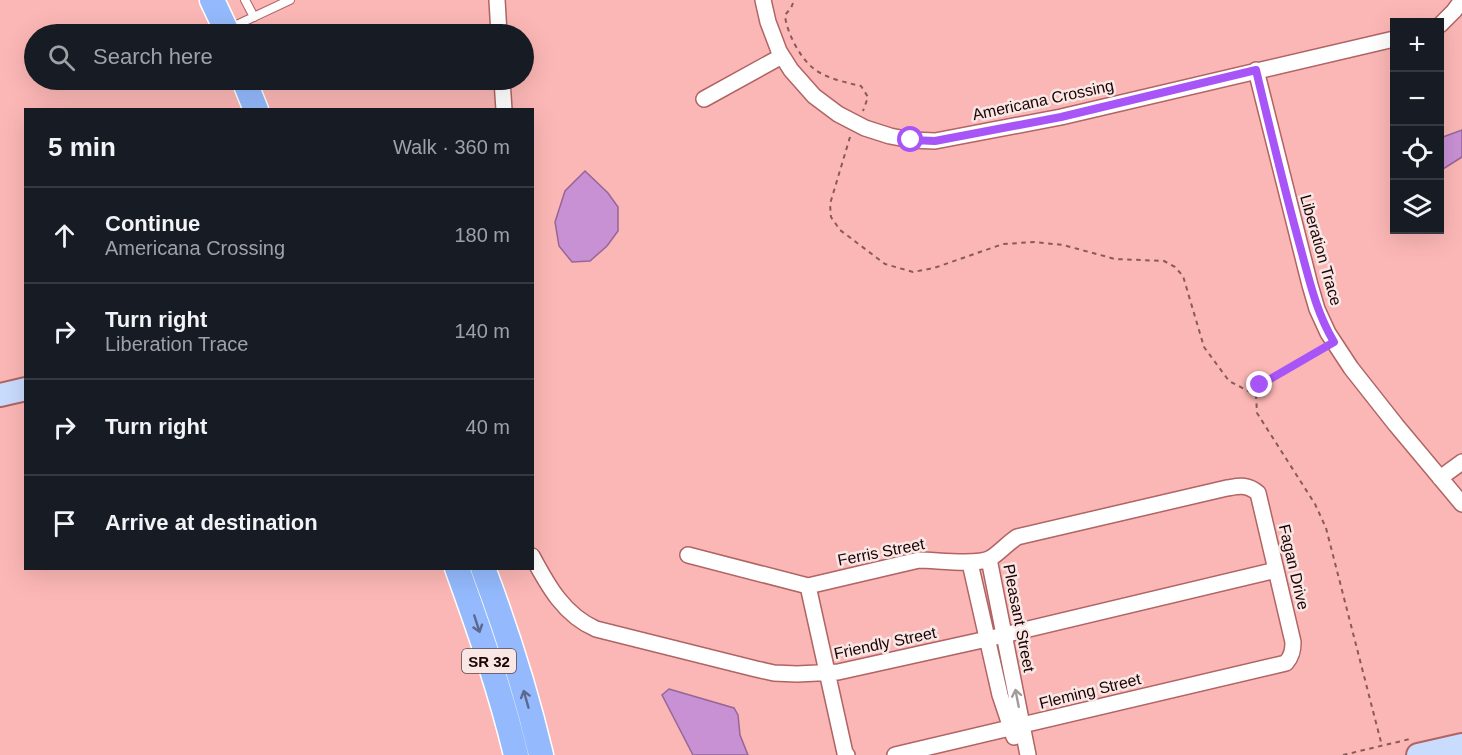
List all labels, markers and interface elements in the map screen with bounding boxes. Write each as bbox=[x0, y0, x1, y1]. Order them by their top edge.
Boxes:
map controls bbox=[1390, 18, 1444, 234]
button: + bbox=[1390, 18, 1444, 72]
search box bbox=[24, 24, 534, 90]
icon: search bbox=[45, 41, 78, 74]
text: Search here bbox=[93, 44, 213, 69]
button: − bbox=[1390, 72, 1444, 126]
street label: Americana Crossing bbox=[971, 77, 1115, 123]
route start bbox=[897, 126, 923, 152]
button: locate bbox=[1390, 126, 1444, 180]
text: 5 min bbox=[48, 132, 116, 162]
text: Walk · 360 m bbox=[393, 136, 510, 158]
button: layers bbox=[1390, 180, 1444, 234]
street label: Liberation Trace bbox=[1297, 193, 1345, 308]
text: Continue bbox=[105, 211, 200, 236]
icon: ahead bbox=[48, 219, 81, 252]
text: 180 m bbox=[454, 224, 510, 246]
text: Americana Crossing bbox=[105, 237, 285, 259]
text: Turn right bbox=[105, 307, 207, 332]
icon: right bbox=[48, 315, 81, 348]
text: 140 m bbox=[454, 320, 510, 342]
text: Liberation Trace bbox=[105, 333, 248, 355]
route end bbox=[1246, 371, 1272, 397]
icon: right bbox=[48, 411, 81, 444]
text: Turn right bbox=[105, 414, 207, 439]
text: 40 m bbox=[466, 416, 510, 438]
icon: arrive bbox=[48, 507, 81, 540]
text: Arrive at destination bbox=[105, 510, 318, 535]
street label: Fagan Drive bbox=[1276, 523, 1312, 611]
street label: Ferris Street bbox=[836, 535, 926, 569]
street label: Pleasant Street bbox=[1000, 563, 1038, 674]
one-way arrow bbox=[472, 614, 483, 633]
street label: Friendly Street bbox=[832, 624, 938, 662]
road number: SR 32 bbox=[462, 649, 516, 673]
street label: Fleming Street bbox=[1037, 670, 1143, 712]
one-way arrow bbox=[1011, 688, 1022, 708]
one-way arrow bbox=[519, 689, 531, 708]

